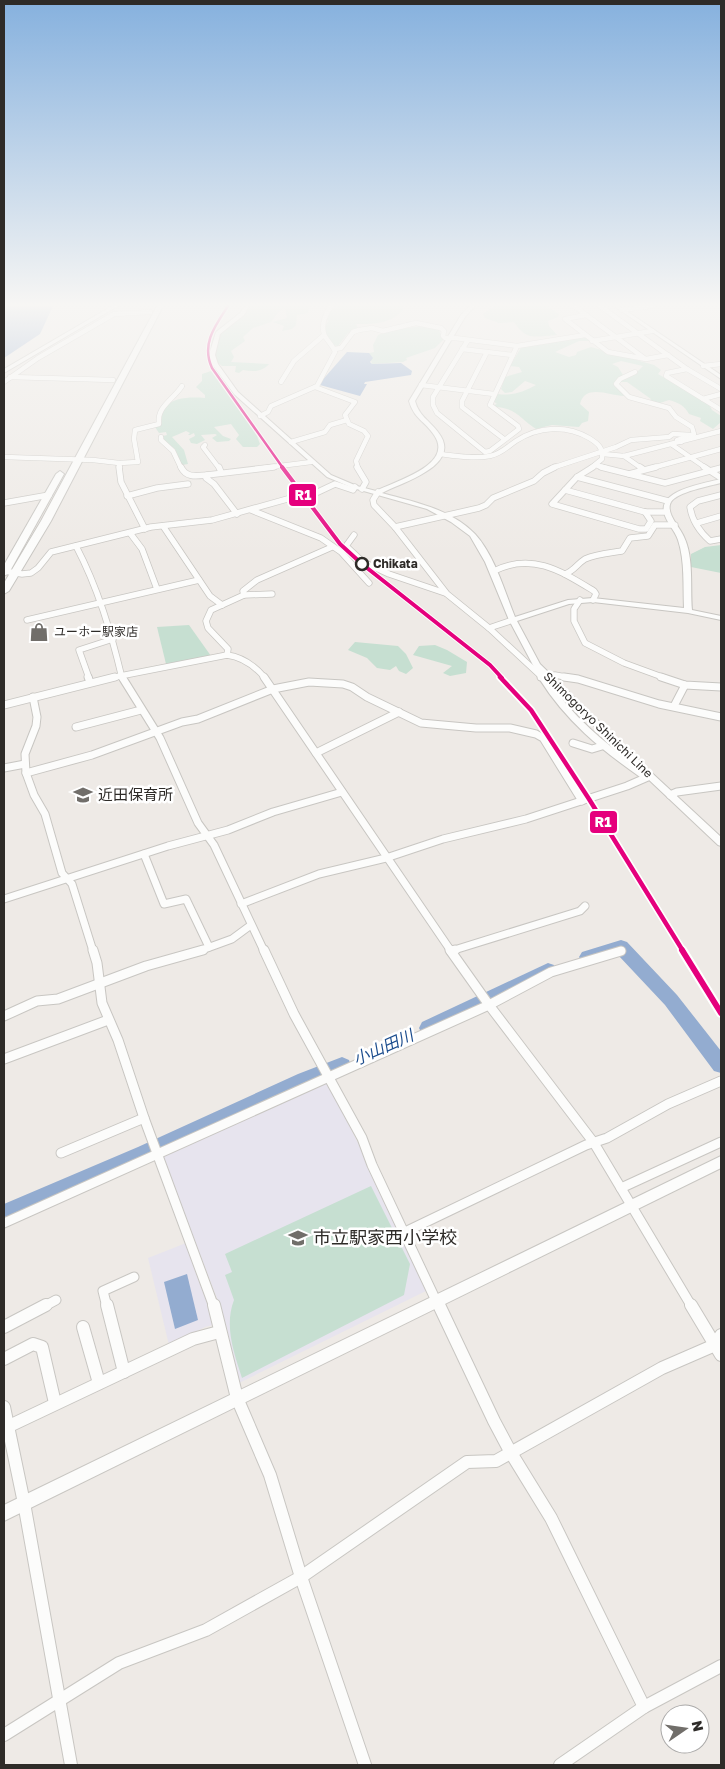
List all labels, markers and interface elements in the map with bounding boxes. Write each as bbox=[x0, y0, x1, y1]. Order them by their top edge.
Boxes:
line badge: R1 bbox=[288, 483, 317, 507]
text: R1 bbox=[295, 486, 311, 503]
place label: Chikata bbox=[373, 556, 418, 571]
marker: Chikata bbox=[355, 557, 369, 571]
shop icon: ユーホー駅家店 bbox=[28, 621, 50, 643]
place label: ユーホー駅家店 bbox=[54, 624, 138, 639]
street label: Shimogoryo Shinichi Line bbox=[541, 669, 656, 781]
school or university icon: 近田保育所 bbox=[72, 784, 94, 806]
place label: 近田保育所 bbox=[98, 785, 173, 803]
line badge: R1 bbox=[589, 810, 618, 834]
text: R1 bbox=[595, 813, 611, 830]
water label: 小山田川 bbox=[350, 1024, 418, 1069]
place label: 市立駅家西小学校 bbox=[313, 1226, 457, 1248]
school or university icon: 市立駅家西小学校 bbox=[287, 1227, 309, 1249]
north arrow bbox=[660, 1704, 710, 1754]
text: N bbox=[689, 1719, 708, 1733]

